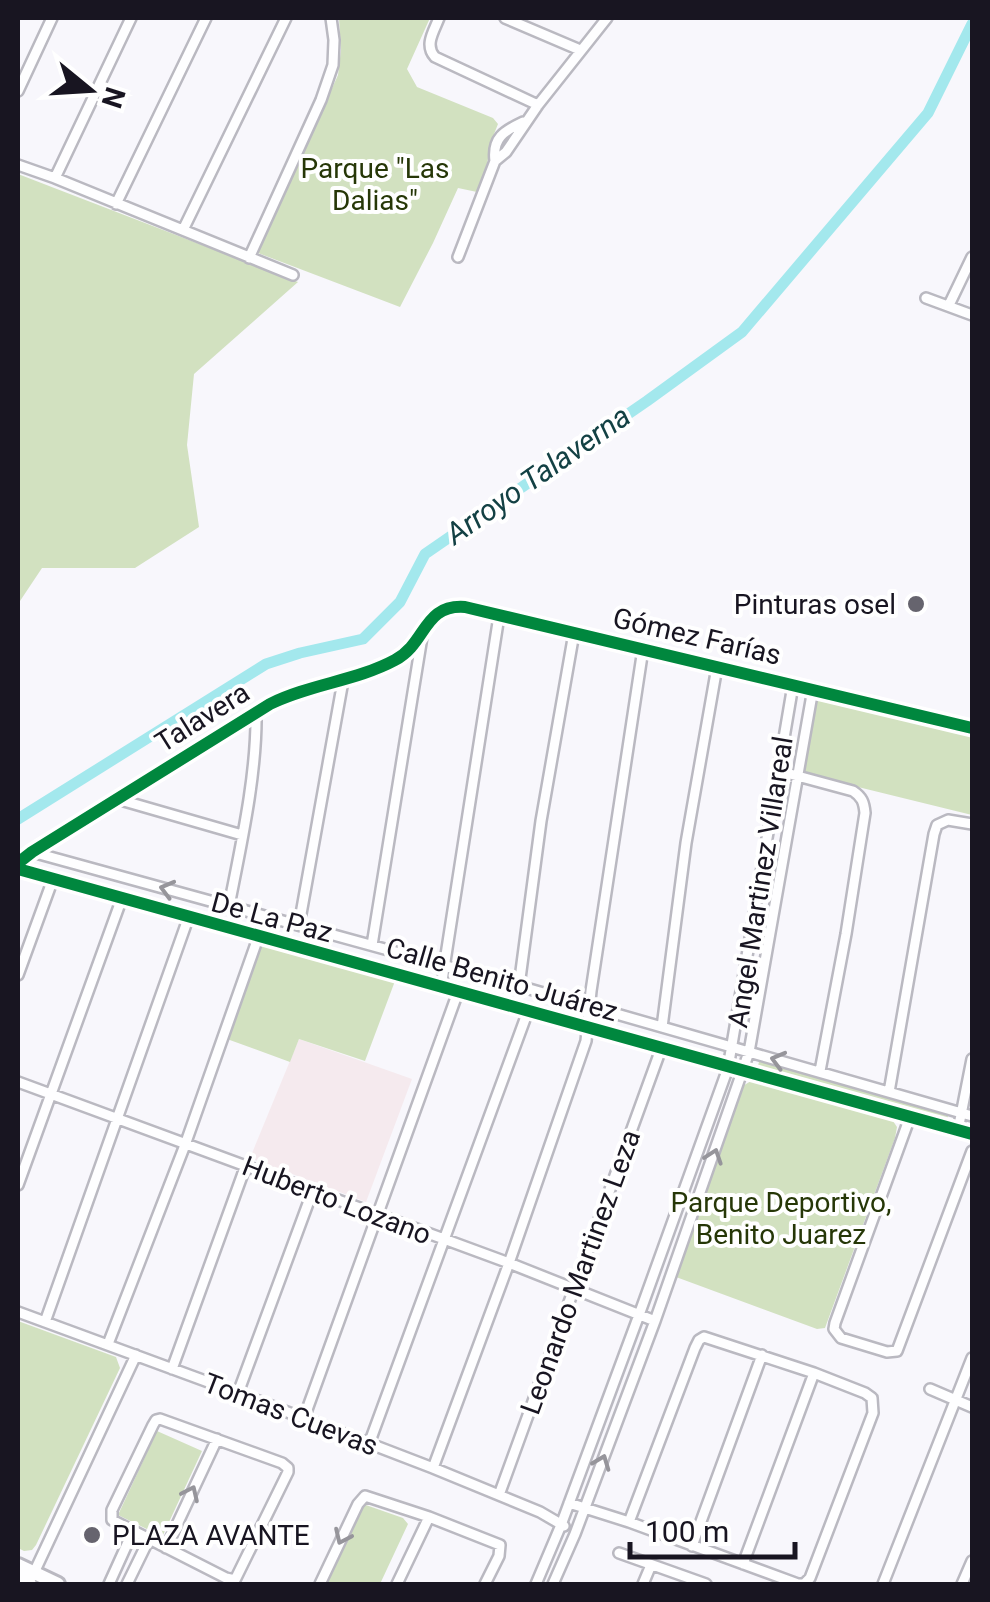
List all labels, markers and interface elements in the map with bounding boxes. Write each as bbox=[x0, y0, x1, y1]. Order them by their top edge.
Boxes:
north arrow bbox=[40, 40, 140, 140]
text: N bbox=[95, 83, 132, 112]
park label: Parque "Las Dalias" bbox=[301, 152, 449, 217]
water label: Arroyo Talaverna bbox=[437, 398, 637, 552]
place label: Pinturas osel bbox=[734, 588, 896, 621]
marker: Pinturas osel bbox=[905, 593, 927, 615]
street label: Gómez Farías bbox=[610, 601, 784, 672]
street label: Talavera bbox=[149, 676, 255, 759]
street label: Angel Martinez Villareal bbox=[721, 734, 800, 1030]
one-way arrow bbox=[159, 879, 176, 900]
street label: De La Paz bbox=[208, 885, 336, 949]
street label: Calle Benito Juárez bbox=[382, 931, 621, 1028]
one-way arrow bbox=[770, 1050, 787, 1071]
street label: Leonardo Martinez Leza bbox=[514, 1125, 647, 1419]
street label: Huberto Lozano bbox=[238, 1149, 436, 1252]
one-way arrow bbox=[703, 1149, 723, 1166]
park label: Parque Deportivo, Benito Juarez bbox=[670, 1186, 892, 1251]
street label: Tomas Cuevas bbox=[199, 1366, 383, 1463]
one-way arrow bbox=[591, 1454, 611, 1471]
one-way arrow bbox=[179, 1485, 199, 1503]
scale bar bbox=[630, 1497, 795, 1559]
text: 100 m bbox=[645, 1514, 729, 1549]
place label: PLAZA AVANTE bbox=[112, 1519, 310, 1552]
marker: PLAZA AVANTE bbox=[81, 1524, 103, 1546]
one-way arrow bbox=[335, 1527, 355, 1545]

